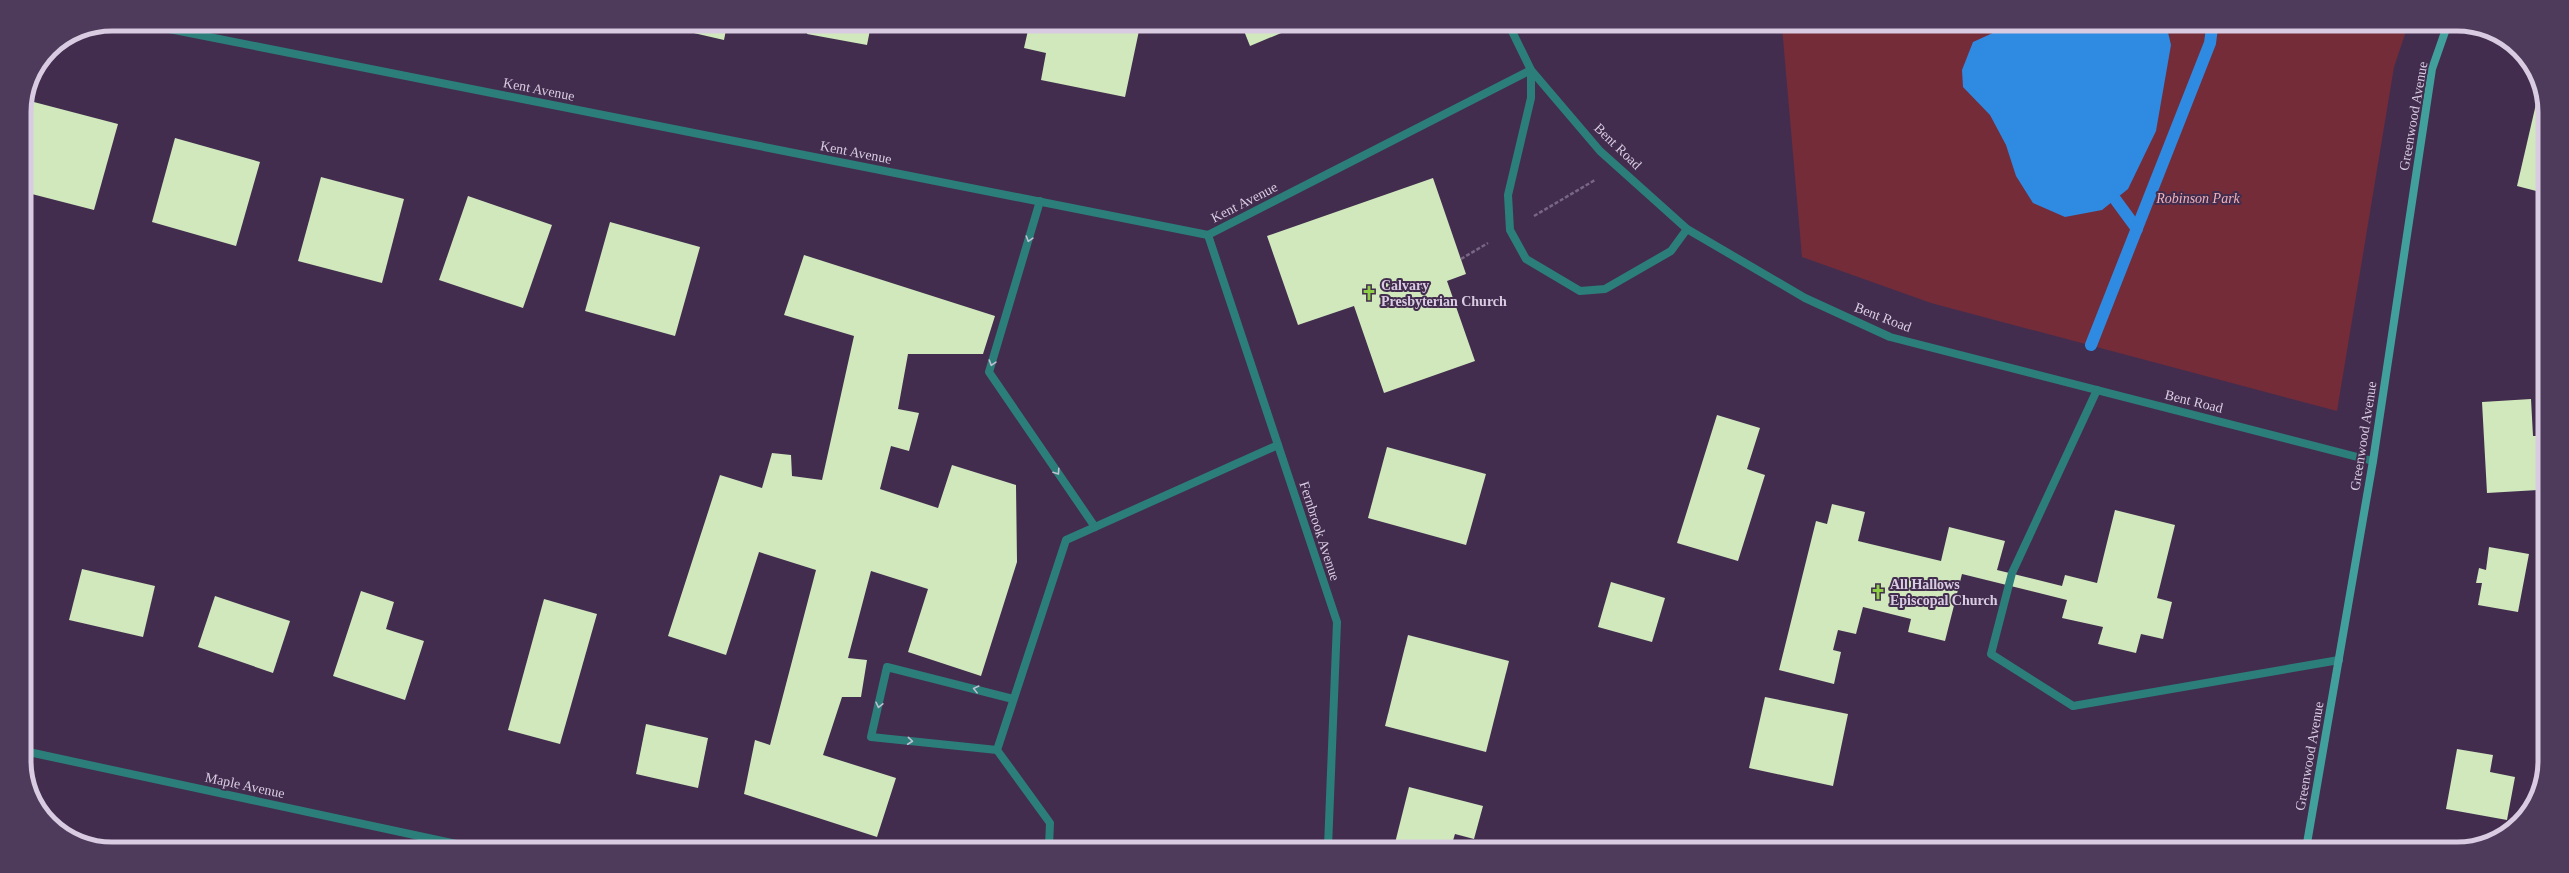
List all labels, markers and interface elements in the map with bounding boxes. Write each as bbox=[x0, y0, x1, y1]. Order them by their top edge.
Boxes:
street label: Greenwood Avenue bbox=[2397, 60, 2430, 172]
street label: Kent Avenue bbox=[502, 75, 576, 104]
street label: Bent Road bbox=[1591, 120, 1644, 172]
street label: Kent Avenue bbox=[819, 138, 893, 167]
street label: Kent Avenue bbox=[1209, 179, 1280, 226]
park label: Robinson Park bbox=[2155, 191, 2241, 206]
one-way arrow bbox=[1025, 235, 1034, 242]
place label: Calvary Presbyterian Church bbox=[1381, 278, 1507, 309]
church icon: Calvary Presbyterian Church bbox=[1360, 284, 1378, 302]
street label: Bent Road bbox=[1852, 300, 1913, 335]
one-way arrow bbox=[988, 360, 997, 367]
street label: Greenwood Avenue bbox=[2347, 380, 2380, 492]
street label: Bent Road bbox=[2163, 387, 2225, 416]
one-way arrow bbox=[1052, 468, 1060, 475]
street label: Fernbrook Avenue bbox=[1296, 480, 1343, 583]
place label: All Hallows Episcopal Church bbox=[1890, 577, 1998, 608]
church icon: All Hallows Episcopal Church bbox=[1869, 583, 1887, 601]
one-way arrow bbox=[972, 686, 979, 694]
street label: Greenwood Avenue bbox=[2293, 700, 2326, 812]
one-way arrow bbox=[875, 701, 883, 708]
one-way arrow bbox=[907, 737, 913, 746]
street label: Maple Avenue bbox=[204, 770, 286, 801]

